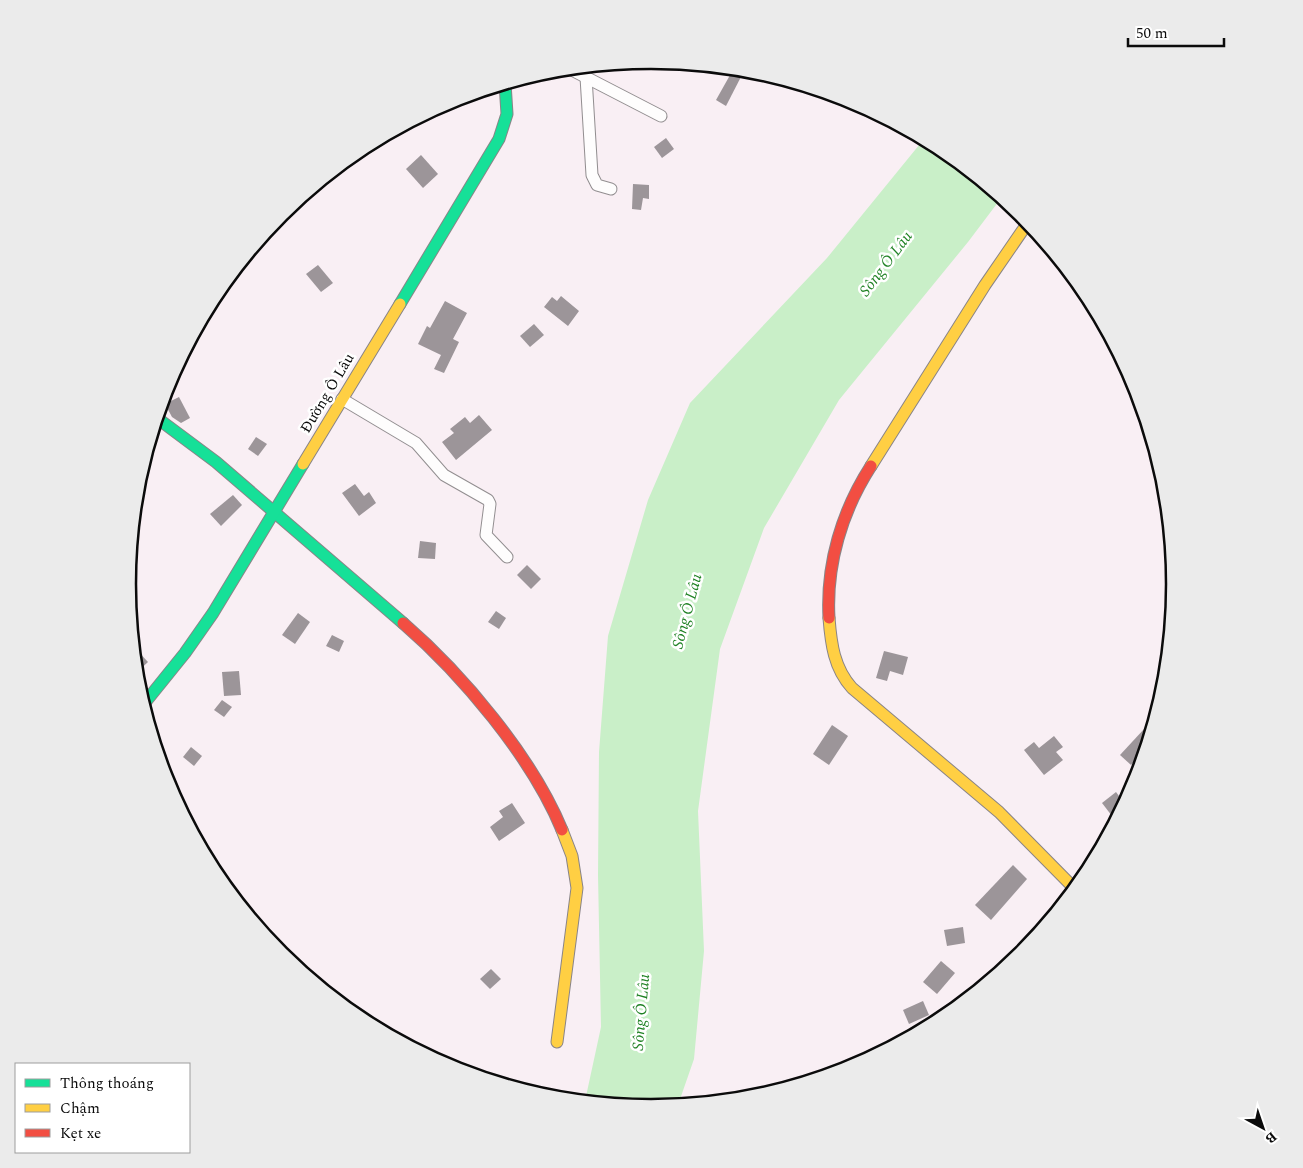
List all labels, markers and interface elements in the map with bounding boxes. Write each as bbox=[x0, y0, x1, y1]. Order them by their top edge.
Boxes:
scale bar bbox=[1128, 15, 1224, 47]
text: 50 m bbox=[1136, 22, 1168, 45]
water label: Sông Ô Lâu bbox=[853, 225, 919, 301]
street label: Đường Ô Lâu bbox=[294, 349, 360, 438]
water label: Sông Ô Lâu bbox=[665, 571, 709, 651]
water label: Sông Ô Lâu bbox=[626, 972, 656, 1051]
legend bbox=[15, 1063, 190, 1153]
text: Thông thoáng bbox=[60, 1072, 154, 1095]
text: Chậm bbox=[60, 1097, 100, 1120]
north arrow bbox=[1238, 1103, 1288, 1153]
text: Kẹt xe bbox=[60, 1122, 101, 1145]
text: B bbox=[1260, 1126, 1282, 1149]

